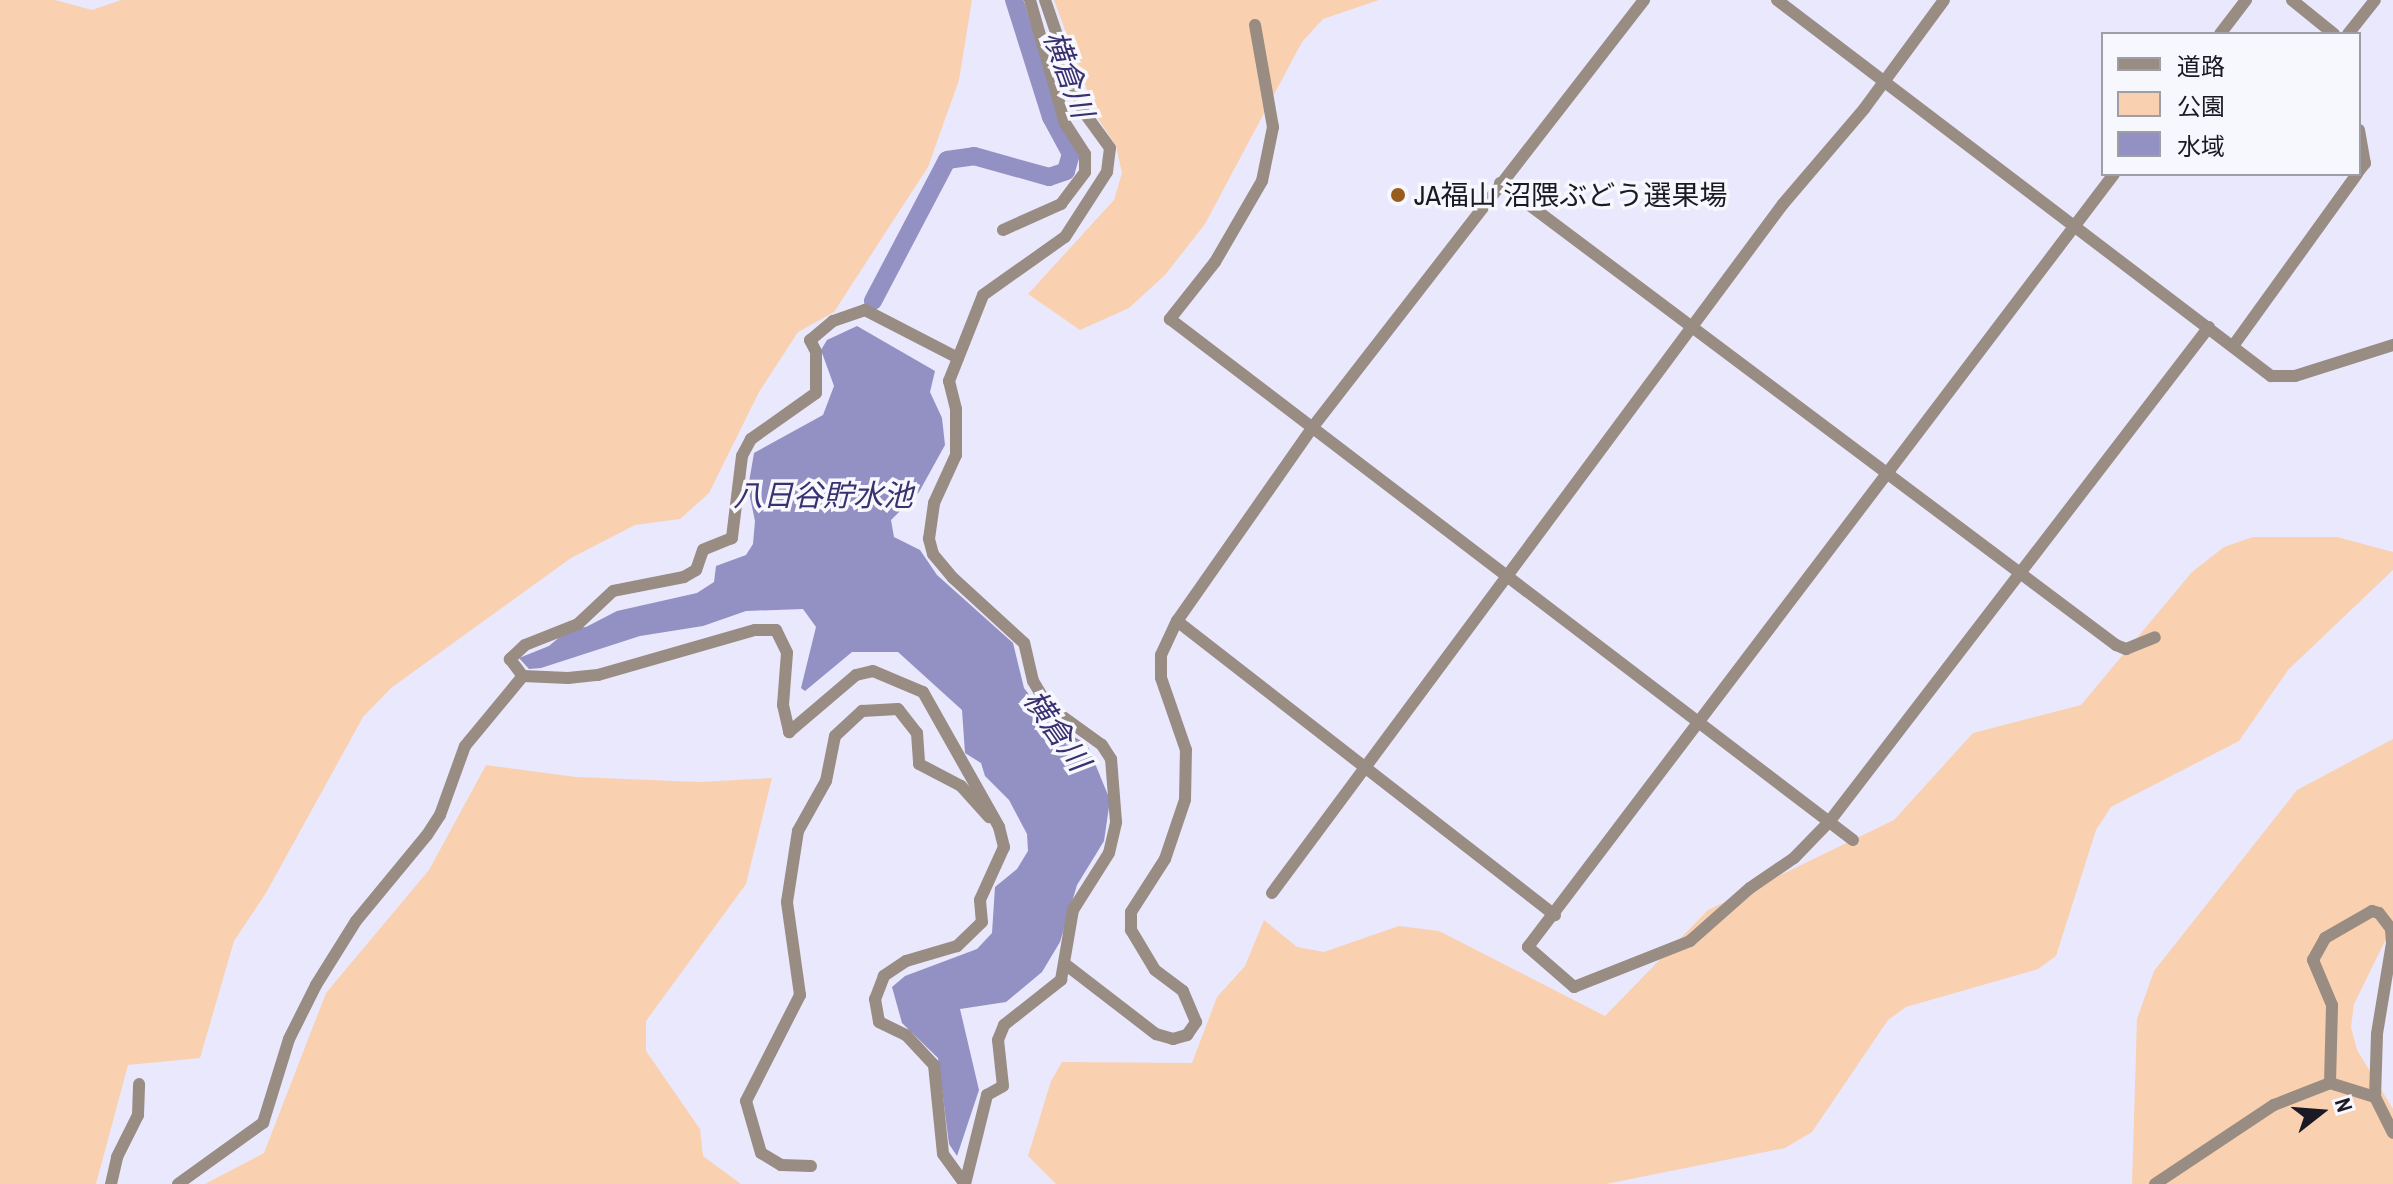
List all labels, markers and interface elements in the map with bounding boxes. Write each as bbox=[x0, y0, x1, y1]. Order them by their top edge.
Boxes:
water label: 横倉川 bbox=[1037, 26, 1101, 122]
legend bbox=[2101, 32, 2361, 176]
text: 道路 bbox=[2177, 50, 2225, 82]
text: 公園 bbox=[2177, 90, 2225, 122]
text: 水域 bbox=[2177, 130, 2225, 162]
place label: JA福山 沼隈ぶどう選果場 bbox=[1414, 178, 1727, 212]
marker: JA福山 沼隈ぶどう選果場 bbox=[1389, 186, 1407, 204]
water label: 八日谷貯水池 bbox=[733, 477, 913, 513]
water label: 横倉川 bbox=[1016, 683, 1098, 777]
north arrow bbox=[2281, 1072, 2361, 1152]
text: N bbox=[2328, 1094, 2360, 1116]

